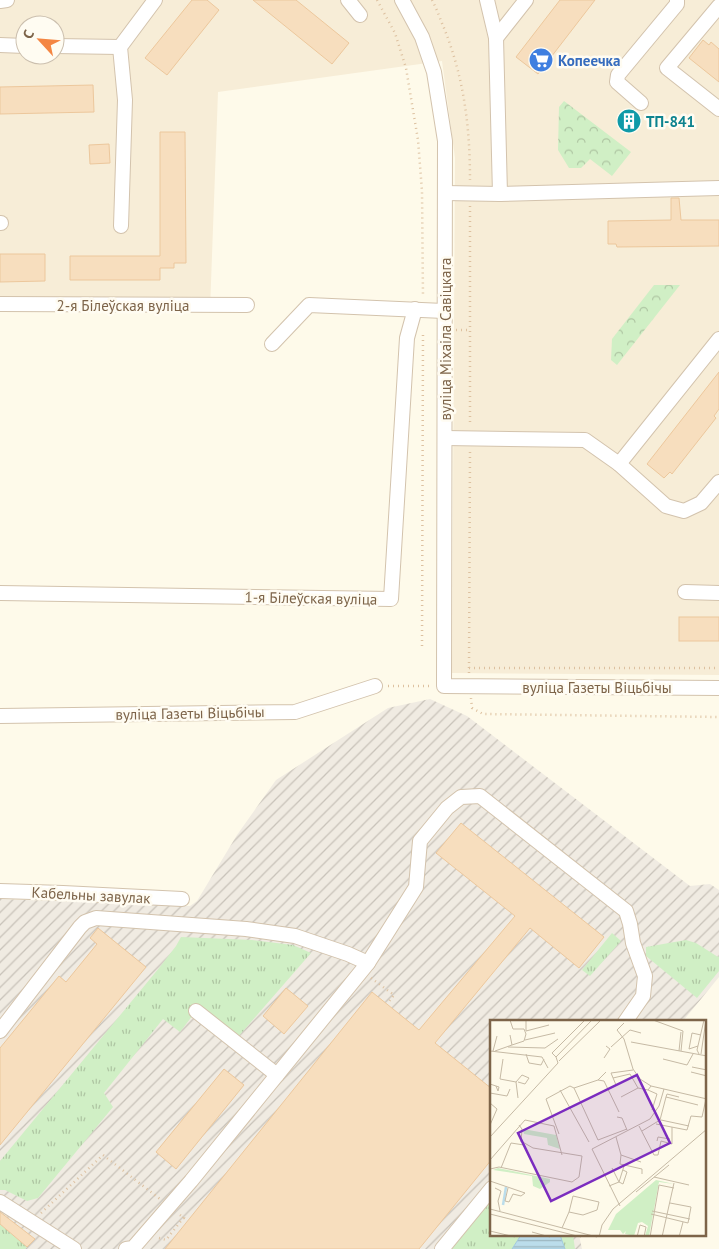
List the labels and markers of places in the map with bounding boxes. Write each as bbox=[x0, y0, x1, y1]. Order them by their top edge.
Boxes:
supermarket icon: Копеечка bbox=[528, 47, 554, 73]
place label: Копеечка bbox=[558, 51, 620, 70]
building icon: ТП-841 bbox=[616, 108, 642, 134]
place label: ТП-841 bbox=[646, 112, 695, 131]

